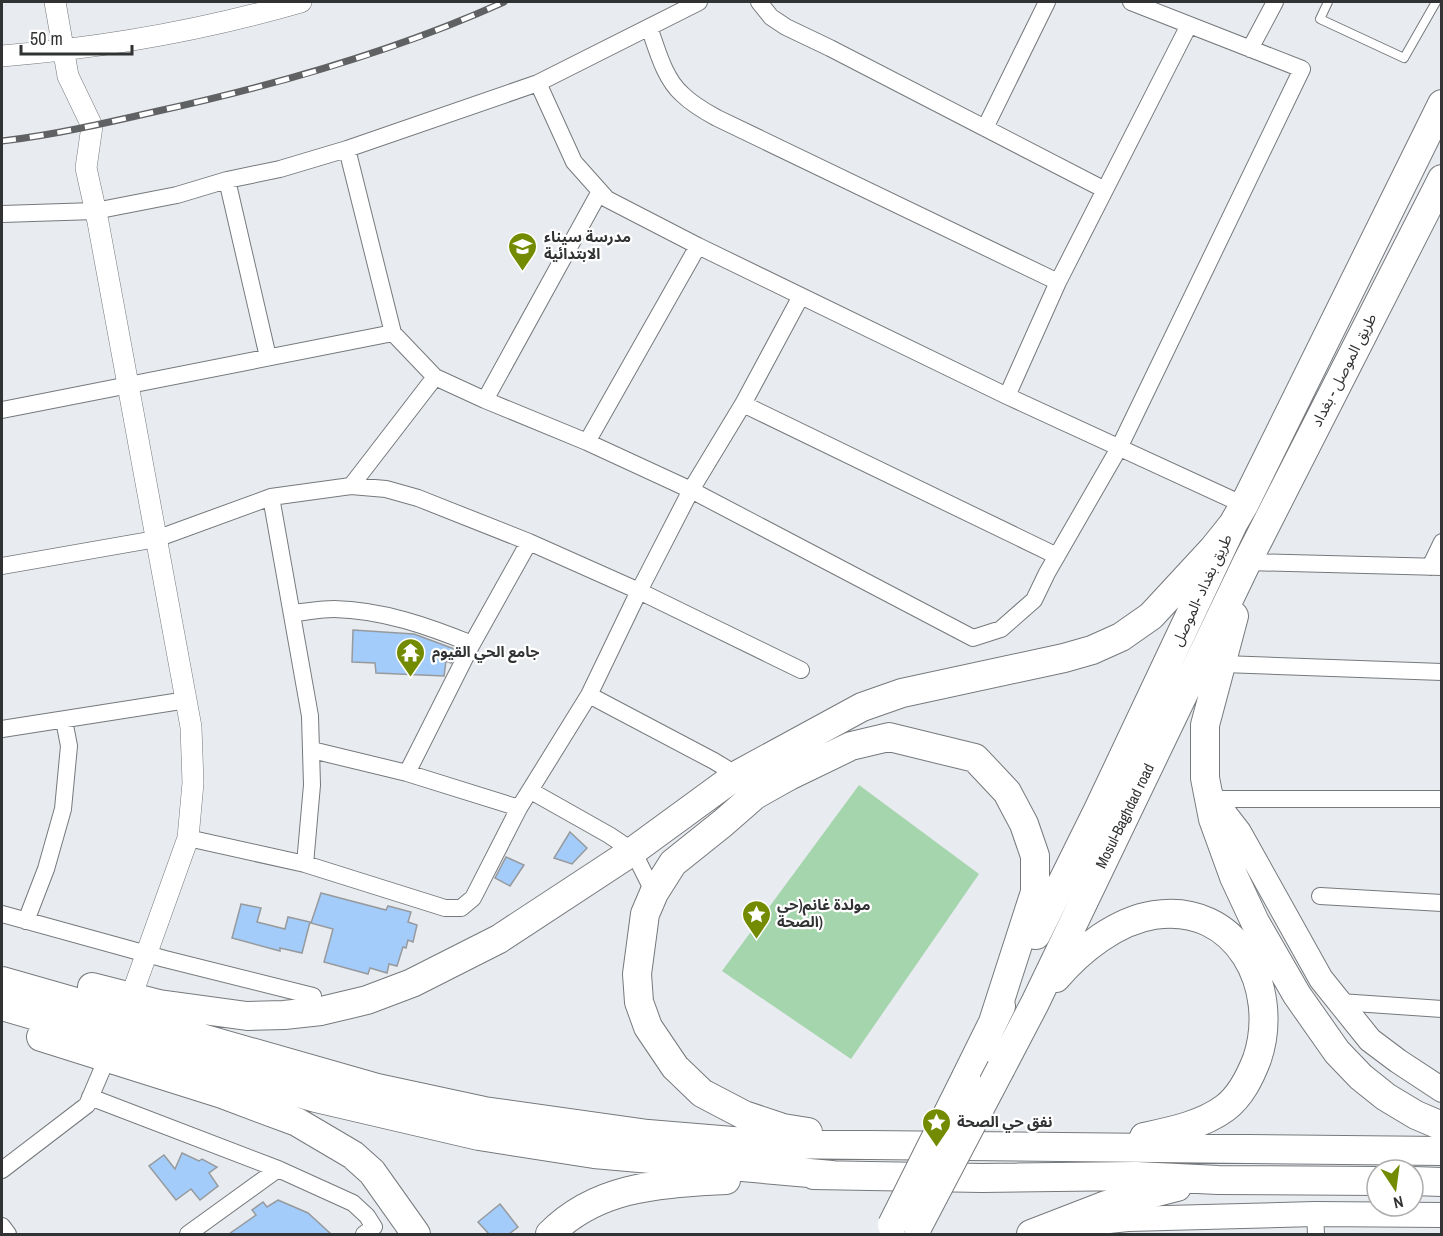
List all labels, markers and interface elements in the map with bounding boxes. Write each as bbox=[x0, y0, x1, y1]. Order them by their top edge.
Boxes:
scale bar bbox=[21, 18, 132, 56]
text: 50 m bbox=[30, 26, 63, 51]
place label: مدرسة سيناء الابتدائية bbox=[544, 226, 631, 264]
school or university icon: مدرسة سيناء الابتدائية bbox=[507, 230, 539, 272]
street label: طريق الموصل - بغداد bbox=[1306, 309, 1381, 430]
street label: طريق بغداد -الموصل bbox=[1166, 530, 1237, 649]
temple icon: جامع الحي القيوم bbox=[395, 636, 427, 678]
place label: جامع الحي القيوم bbox=[432, 641, 540, 663]
street label: Mosul-Baghdad road bbox=[1090, 760, 1159, 872]
place label: مولدة غانم(حي الصحة) bbox=[777, 894, 870, 932]
place icon: مولدة غانم(حي الصحة) bbox=[740, 898, 772, 940]
place icon: نفق حي الصحة bbox=[920, 1106, 952, 1148]
place label: نفق حي الصحة bbox=[957, 1111, 1053, 1133]
north arrow bbox=[1365, 1158, 1425, 1218]
text: N bbox=[1391, 1191, 1405, 1214]

